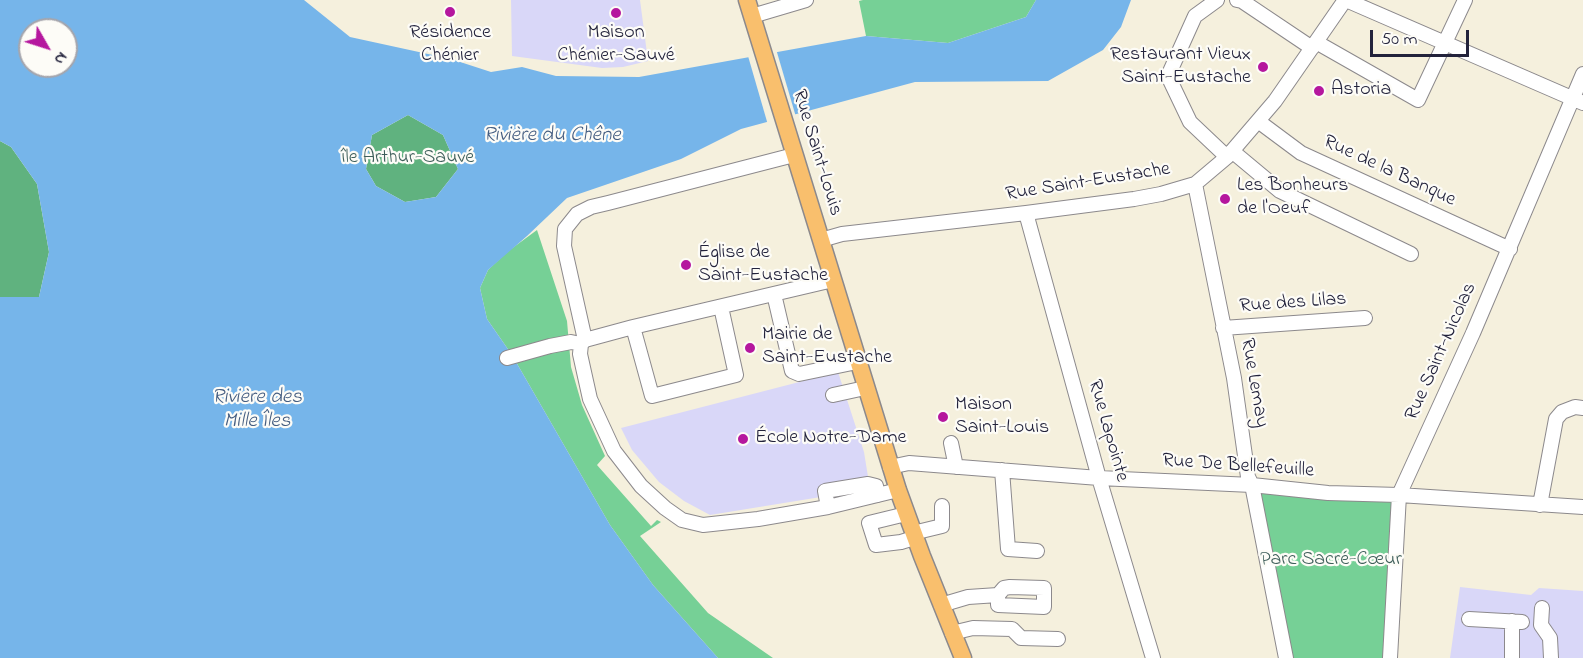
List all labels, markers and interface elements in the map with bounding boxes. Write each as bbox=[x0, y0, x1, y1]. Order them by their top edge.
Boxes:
marker: Résidence Chénier bbox=[443, 5, 457, 19]
marker: Maison Chénier-Sauvé bbox=[609, 6, 623, 20]
north arrow bbox=[18, 18, 78, 78]
scale bar bbox=[1373, 18, 1472, 56]
place label: Résidence Chénier bbox=[409, 22, 491, 69]
place label: Maison Chénier-Sauvé bbox=[557, 22, 675, 69]
text: 50 m bbox=[1381, 27, 1418, 53]
place label: Restaurant Vieux Saint-Eustache bbox=[1110, 44, 1251, 91]
text: N bbox=[48, 46, 73, 70]
marker: Restaurant Vieux Saint-Eustache bbox=[1256, 60, 1270, 74]
place label: Astoria bbox=[1331, 79, 1391, 103]
marker: Astoria bbox=[1312, 84, 1326, 98]
street label: Rue Saint-Louis bbox=[785, 87, 847, 219]
water label: Rivière du Chêne bbox=[483, 124, 621, 150]
street label: Rue de la Banque bbox=[1319, 131, 1459, 213]
park label: île Arthur-Sauvé bbox=[342, 147, 474, 171]
street label: Rue Saint-Eustache bbox=[1004, 158, 1172, 208]
place label: Les Bonheurs de l'Oeuf bbox=[1237, 175, 1348, 222]
marker: Les Bonheurs de l'Oeuf bbox=[1218, 192, 1232, 206]
place label: Église de Saint-Eustache bbox=[698, 242, 828, 289]
marker: Église de Saint-Eustache bbox=[679, 258, 693, 272]
street label: Rue Saint-Nicolas bbox=[1401, 280, 1483, 424]
street label: Rue des Lilas bbox=[1239, 288, 1347, 320]
place label: Mairie de Saint-Eustache bbox=[762, 324, 892, 371]
street label: Rue Lemay bbox=[1233, 337, 1273, 429]
marker: Mairie de Saint-Eustache bbox=[743, 341, 757, 355]
street label: Rue Lapointe bbox=[1081, 377, 1133, 485]
water label: Rivière des Mille Îles bbox=[212, 386, 302, 436]
place label: Maison Saint-Louis bbox=[955, 394, 1049, 441]
marker: Maison Saint-Louis bbox=[936, 410, 950, 424]
place label: École Notre-Dame bbox=[755, 427, 906, 451]
marker: École Notre-Dame bbox=[736, 432, 750, 446]
street label: Rue De Bellefeuille bbox=[1161, 450, 1315, 484]
park label: Parc Sacré-Cœur bbox=[1260, 549, 1402, 573]

